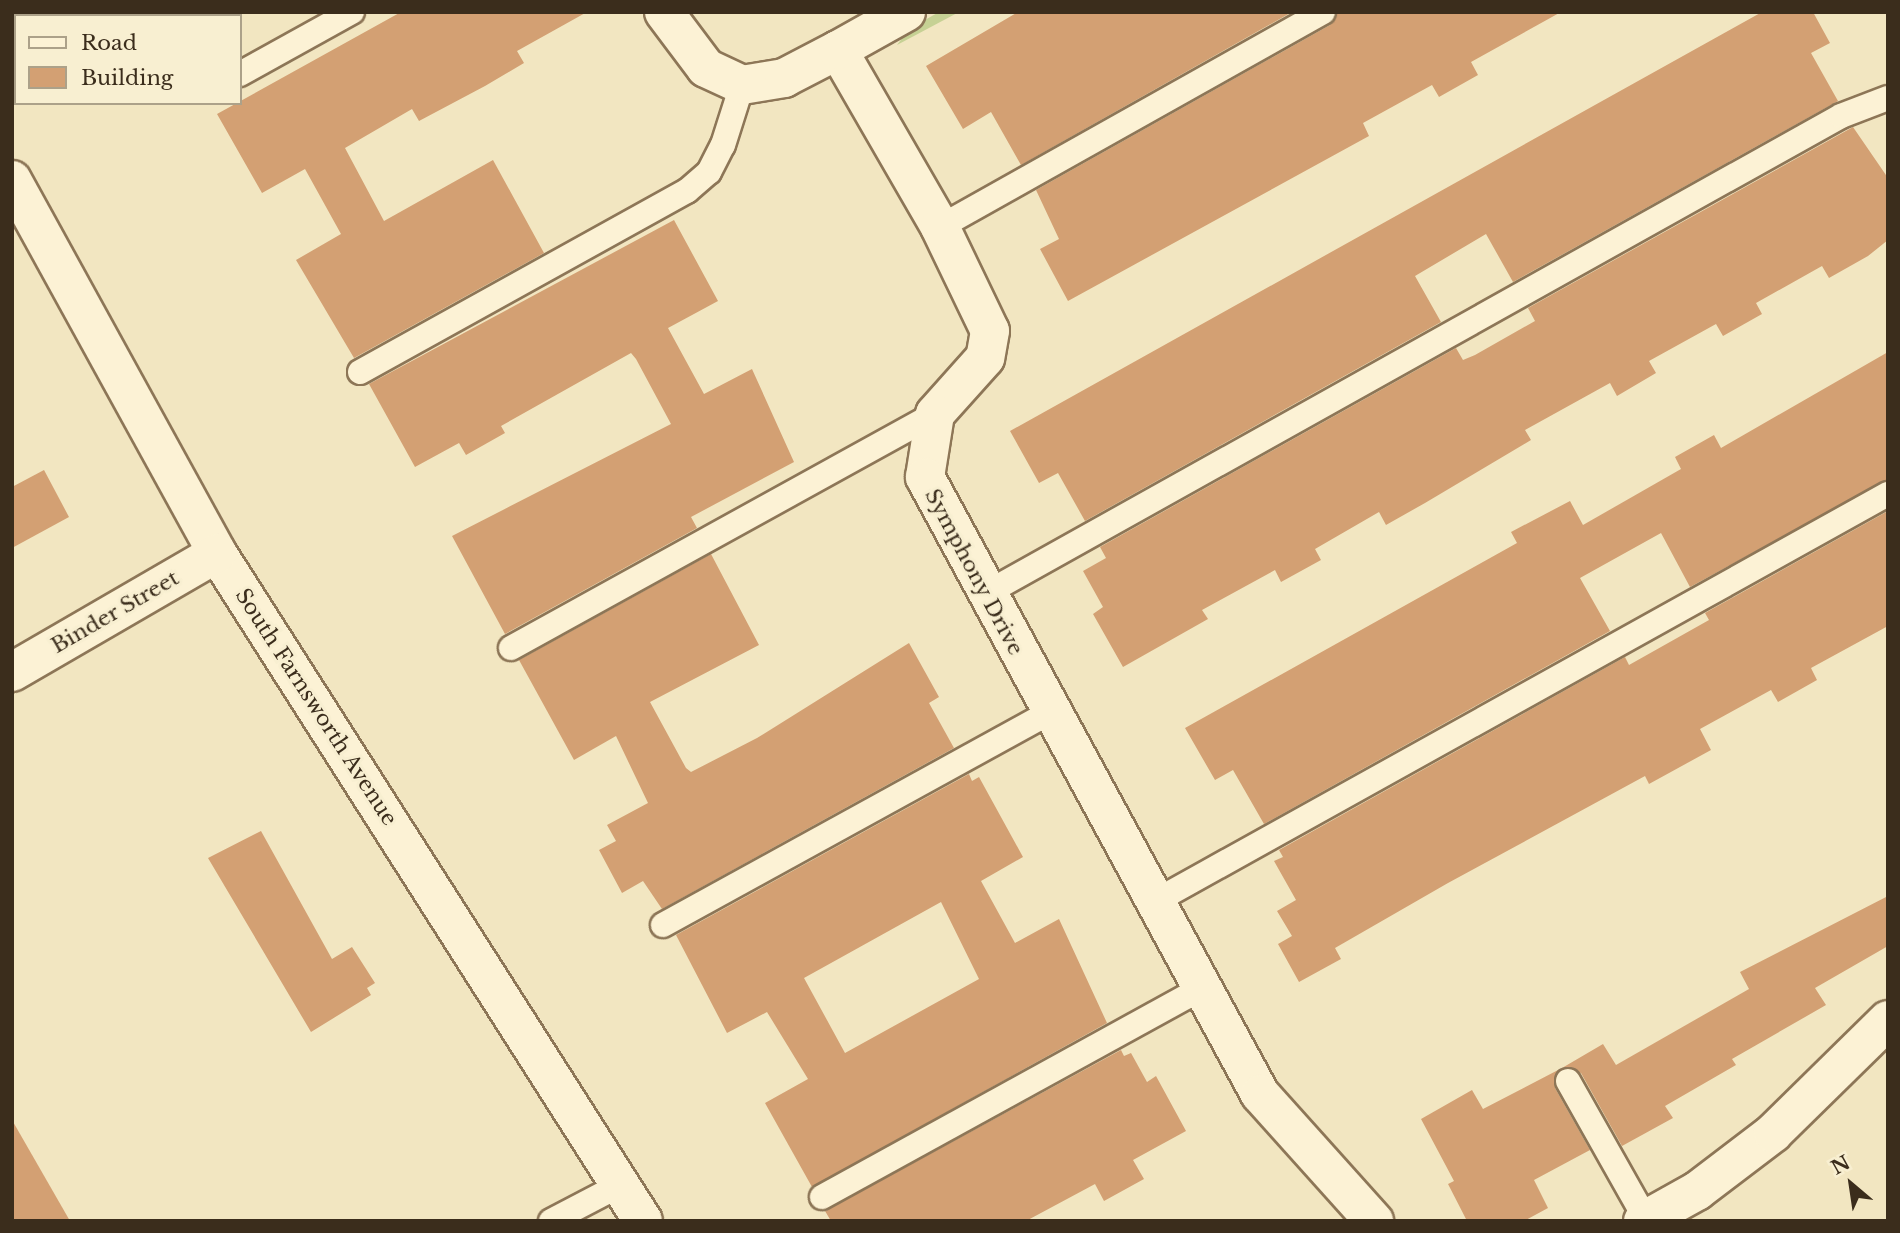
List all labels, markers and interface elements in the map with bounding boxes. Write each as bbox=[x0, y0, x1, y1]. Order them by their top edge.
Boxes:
legend bbox=[14, 14, 242, 105]
text: Road bbox=[81, 30, 137, 56]
text: Building bbox=[81, 65, 173, 91]
street label: Symphony Drive bbox=[919, 484, 1029, 660]
street label: Binder Street bbox=[47, 565, 183, 659]
street label: South Farnsworth Avenue bbox=[230, 583, 402, 831]
north arrow bbox=[1816, 1149, 1886, 1219]
text: N bbox=[1827, 1151, 1854, 1180]

